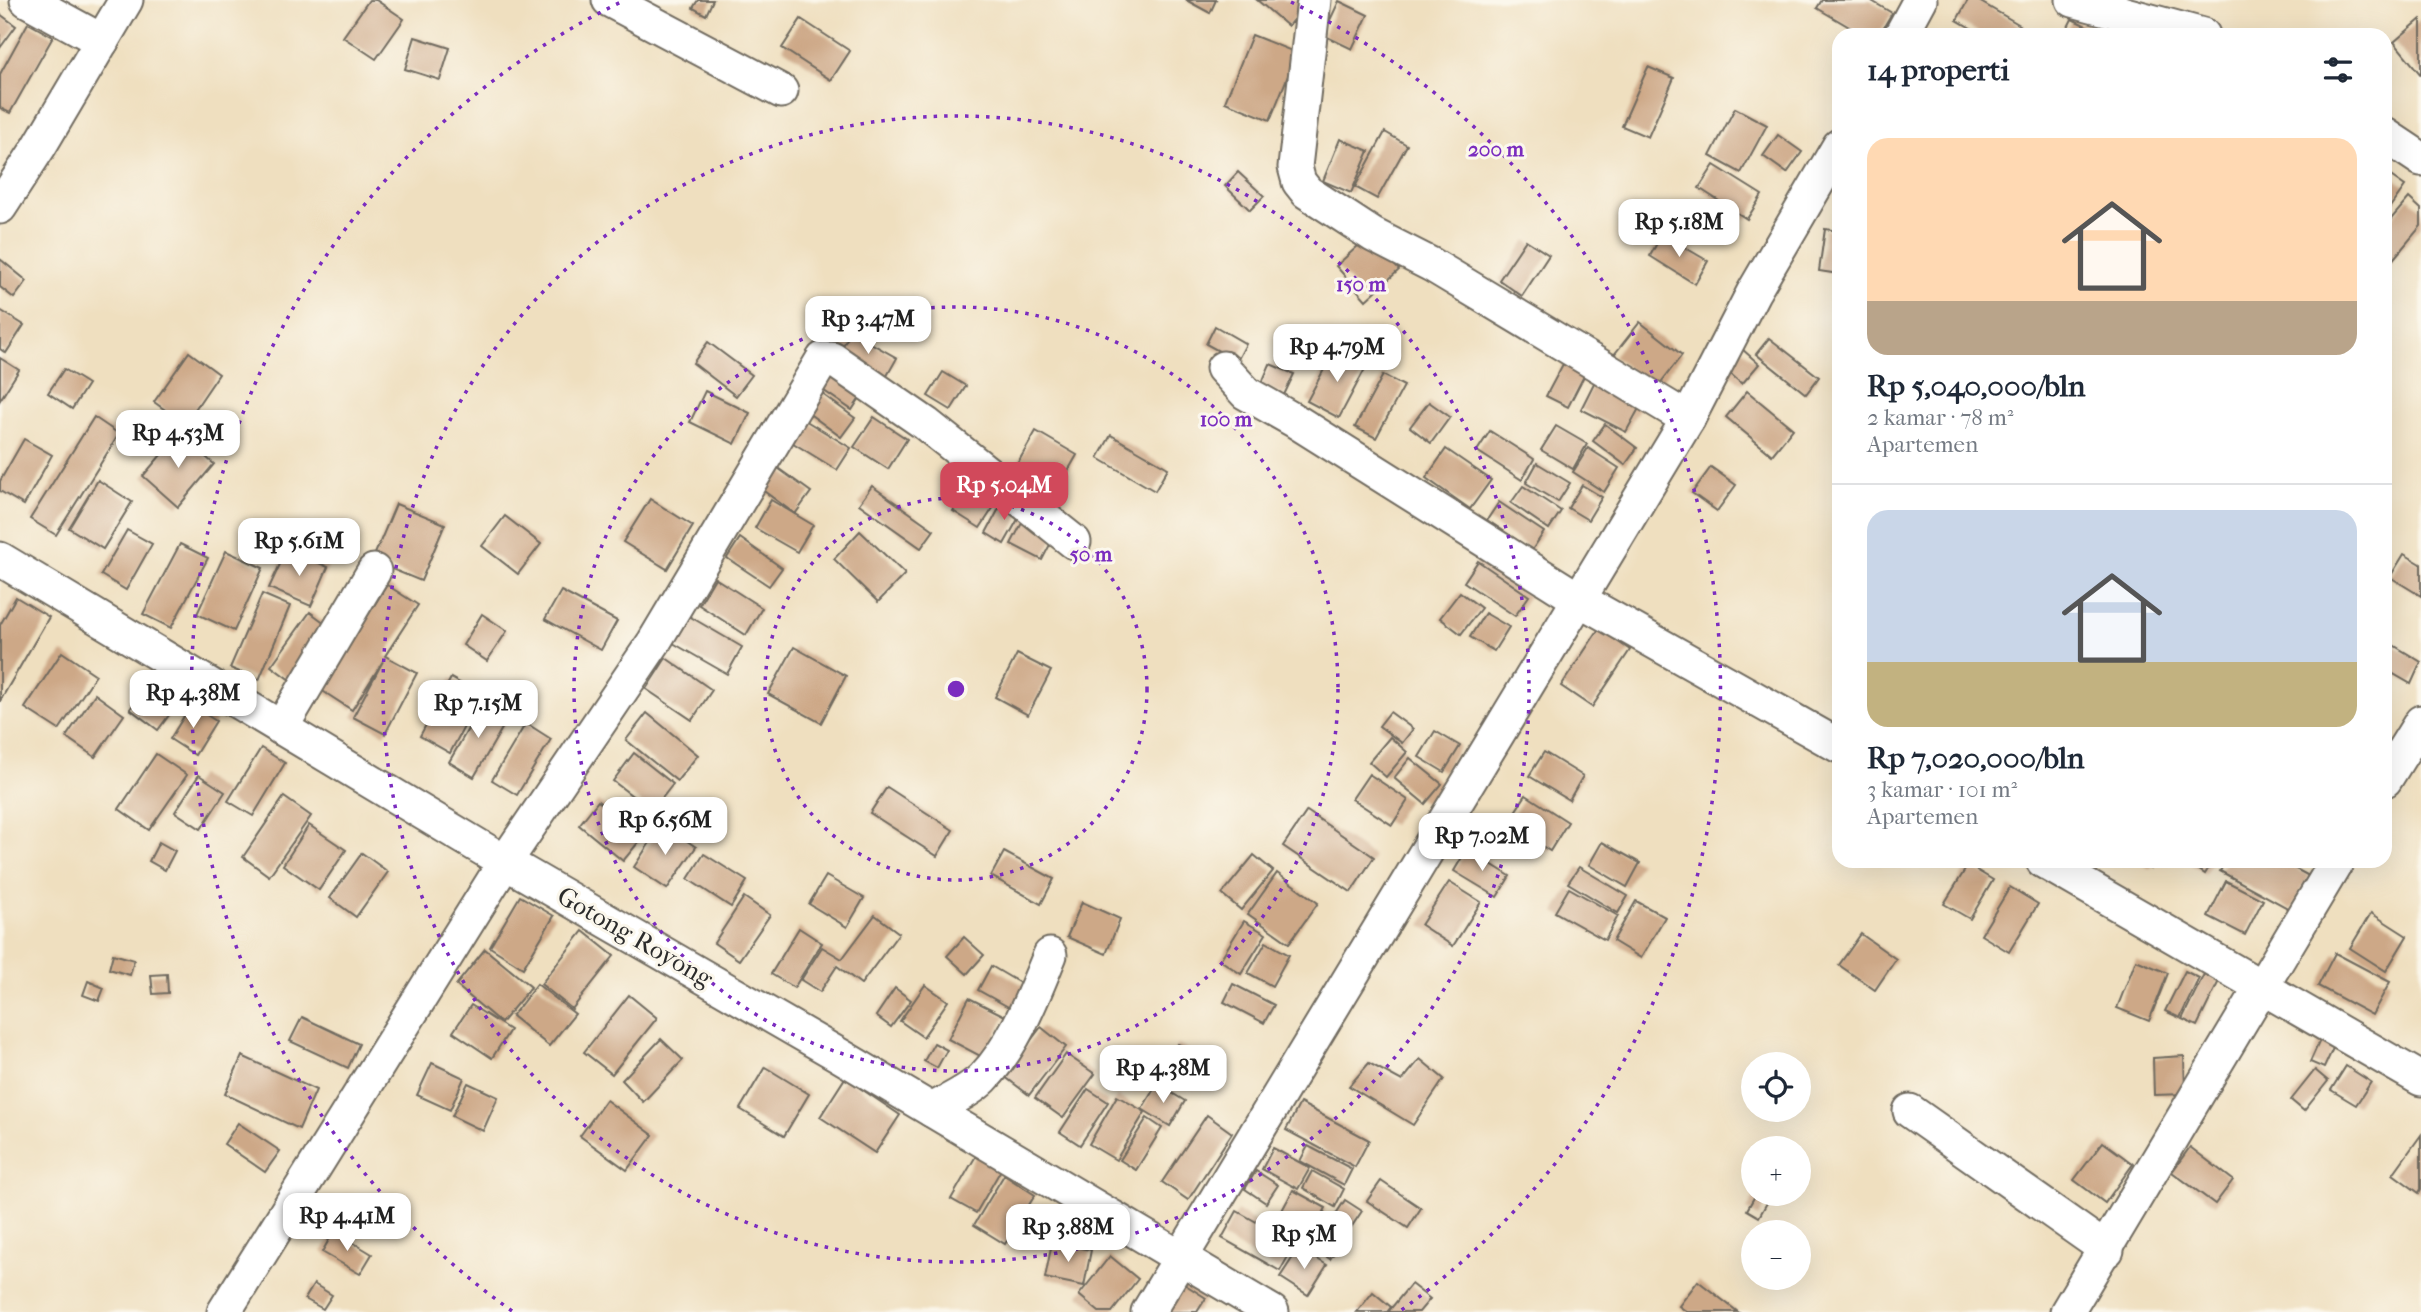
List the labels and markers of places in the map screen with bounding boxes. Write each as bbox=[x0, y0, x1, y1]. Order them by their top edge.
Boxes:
pin: Rp 5.18M bbox=[1607, 200, 1751, 259]
pin: Rp 3.47M bbox=[796, 296, 940, 356]
pin: Rp 4.79M bbox=[1265, 324, 1409, 384]
pin: Rp 4.53M bbox=[106, 410, 250, 470]
pin: Rp 5.04M bbox=[932, 462, 1076, 522]
pin: Rp 5.61M bbox=[227, 518, 371, 578]
pin: Rp 4.38M bbox=[121, 670, 265, 730]
centre of rings bbox=[944, 677, 968, 701]
pin: Rp 7.15M bbox=[406, 680, 550, 740]
pin: Rp 6.56M bbox=[593, 798, 737, 857]
pin: Rp 7.02M bbox=[1410, 814, 1554, 873]
pin: Rp 4.38M bbox=[1091, 1046, 1235, 1105]
pin: Rp 4.41M bbox=[275, 1194, 419, 1253]
pin: Rp 3.88M bbox=[996, 1204, 1140, 1264]
pin: Rp 5M bbox=[1255, 1212, 1353, 1271]

